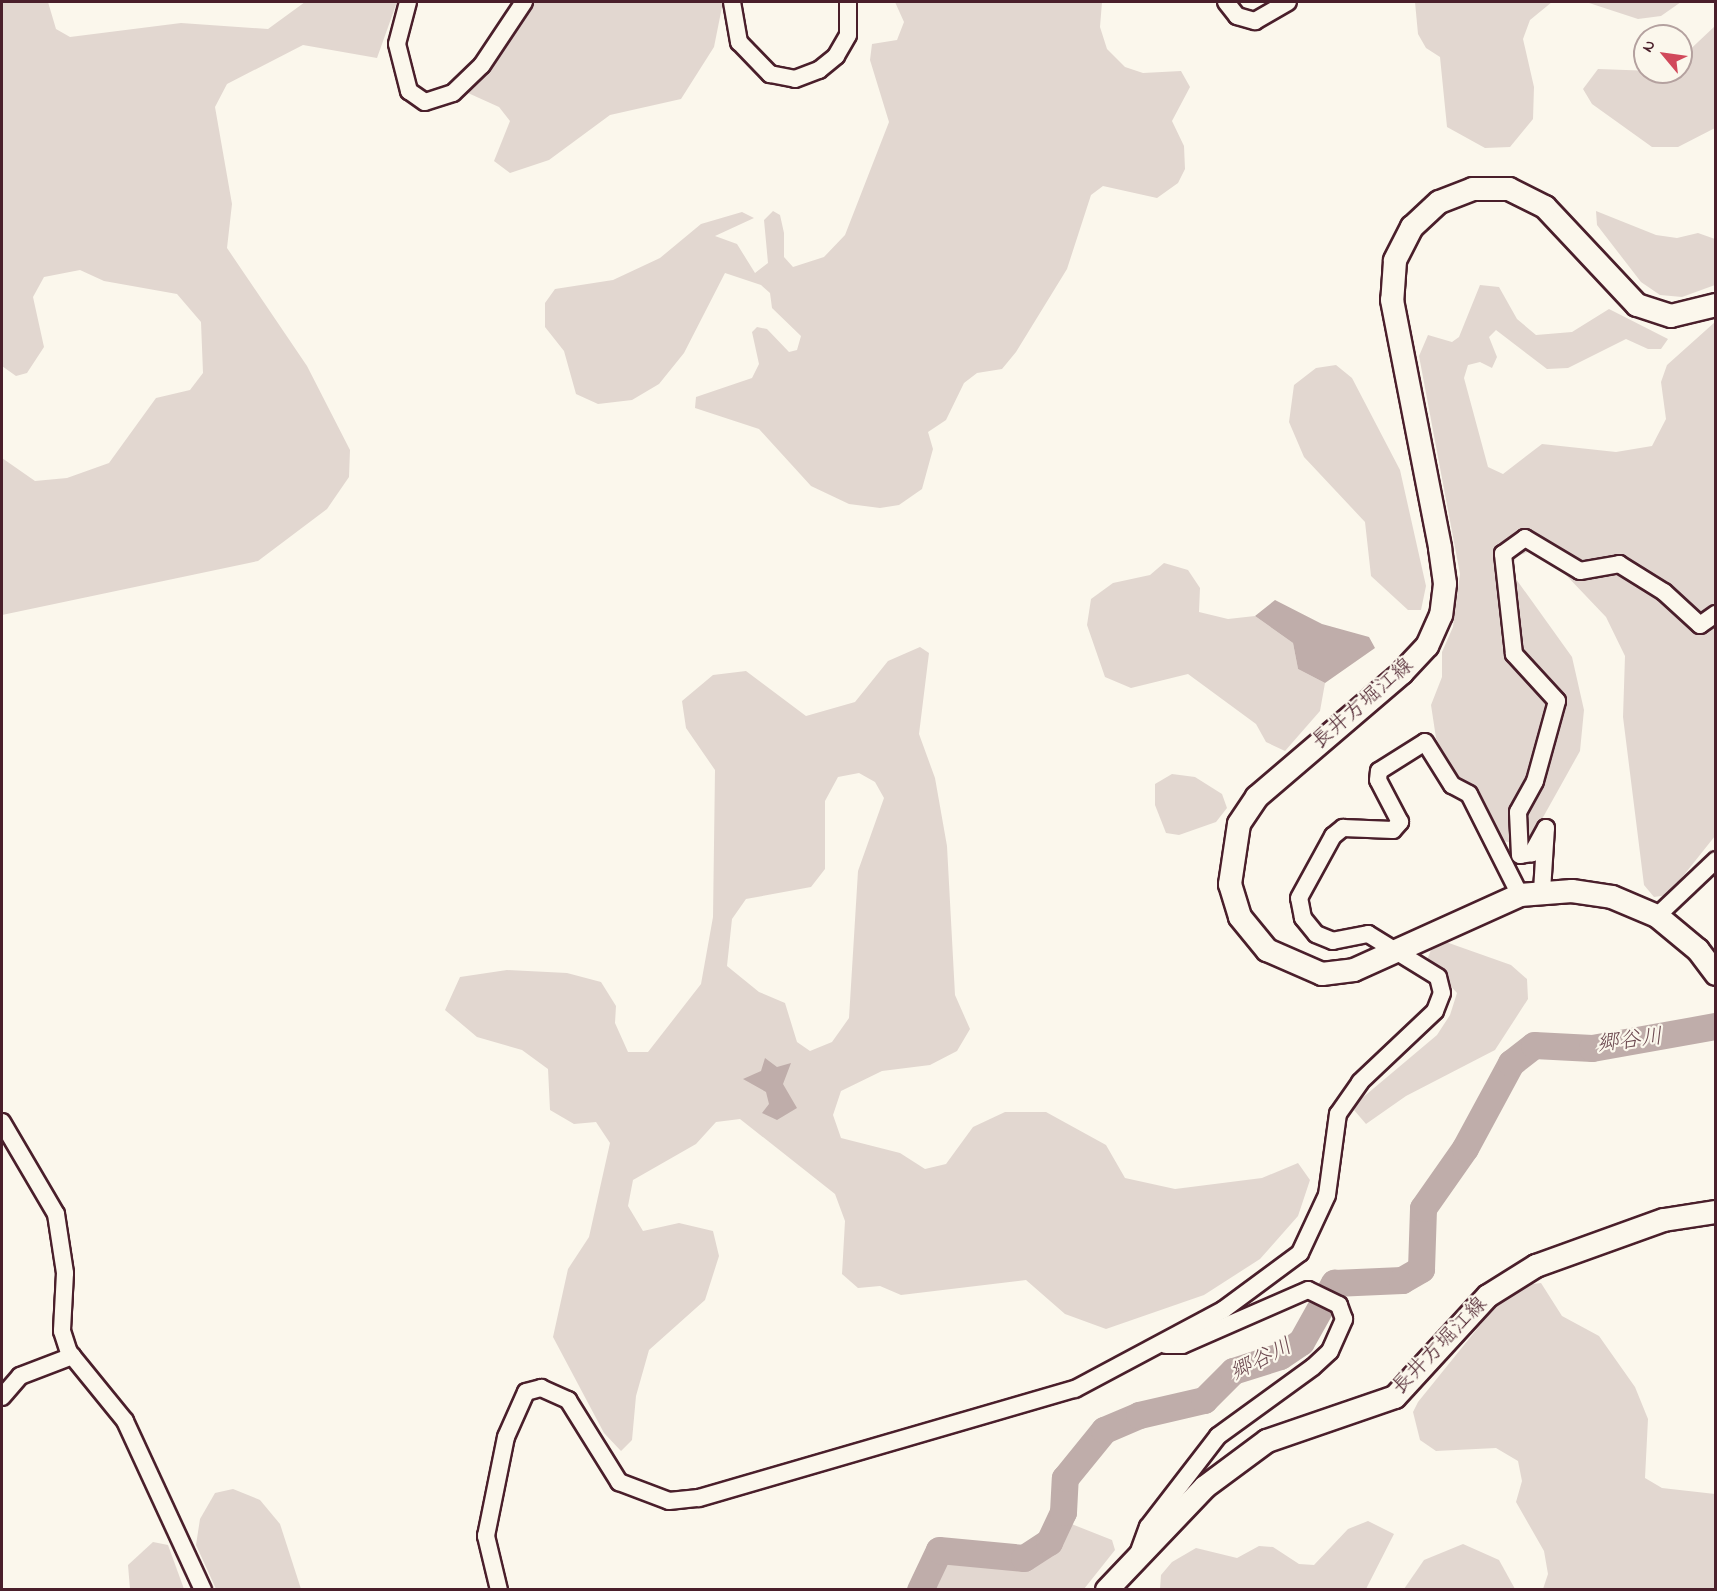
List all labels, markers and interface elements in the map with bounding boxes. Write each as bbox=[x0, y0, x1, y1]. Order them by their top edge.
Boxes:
north arrow bbox=[1633, 24, 1693, 84]
text: N bbox=[1636, 36, 1662, 57]
street label: 長井方堀江線 bbox=[1307, 653, 1419, 755]
water label: 郷谷川 bbox=[1596, 1025, 1664, 1059]
street label: 長井方堀江線 bbox=[1387, 1292, 1493, 1400]
water label: 郷谷川 bbox=[1227, 1334, 1297, 1388]

